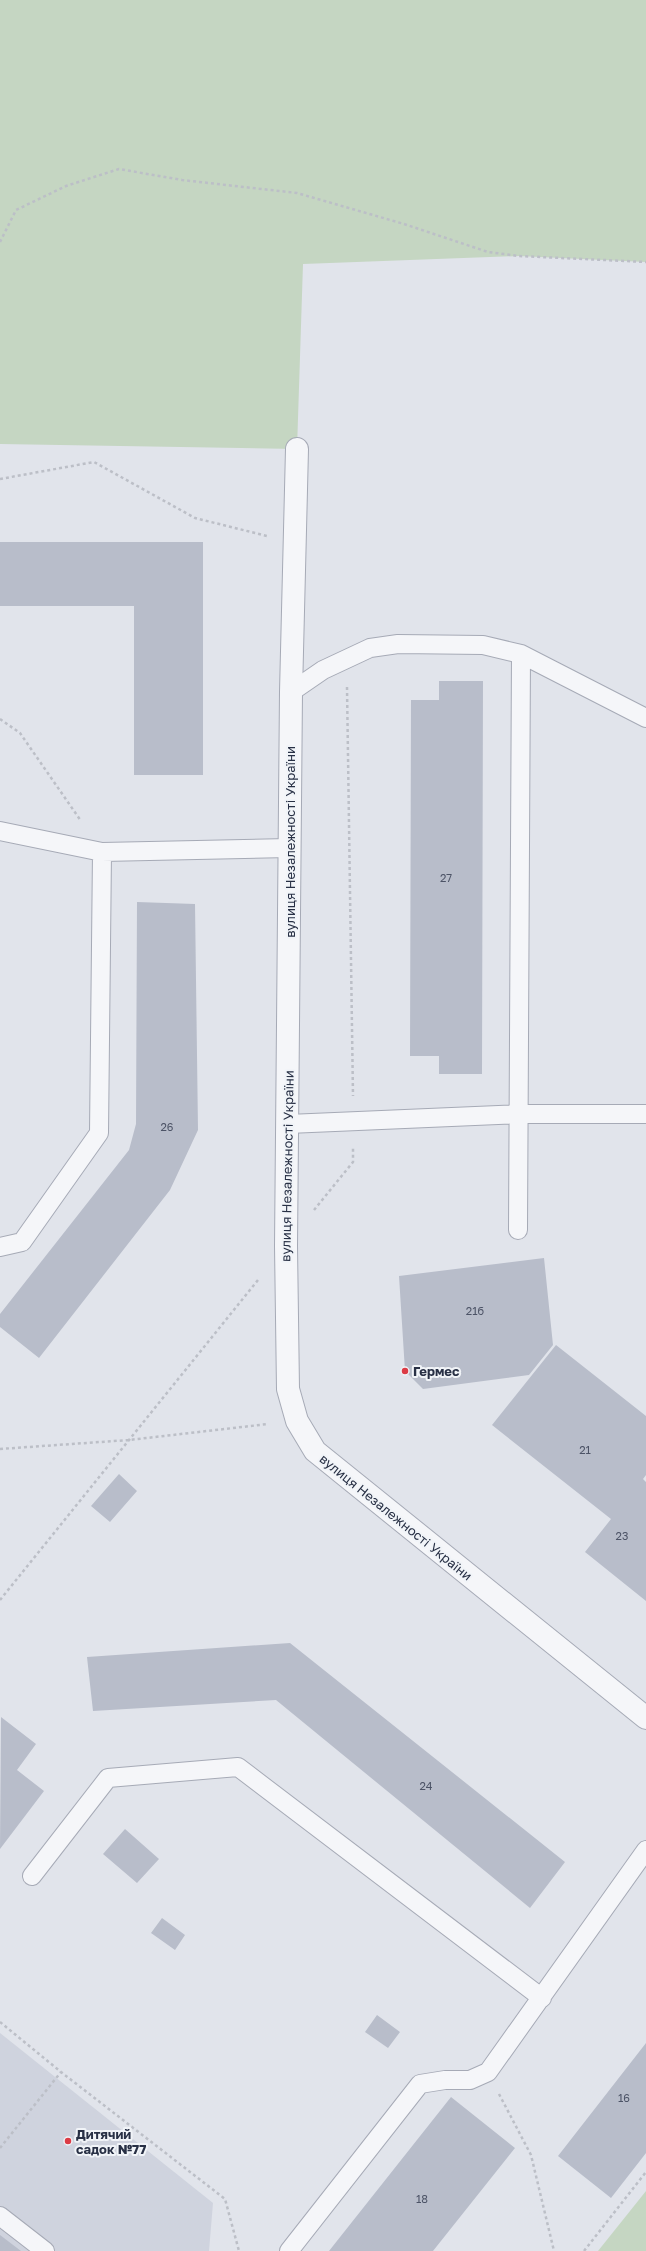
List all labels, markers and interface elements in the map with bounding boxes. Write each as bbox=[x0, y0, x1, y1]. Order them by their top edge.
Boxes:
street label: вулиця Незалежності України bbox=[282, 746, 298, 938]
house number: 27 bbox=[440, 871, 452, 884]
street label: вулиця Незалежності України bbox=[277, 1070, 297, 1262]
house number: 26 bbox=[160, 1120, 174, 1133]
house number: 21б bbox=[466, 1304, 485, 1317]
place label: Гермес bbox=[413, 1363, 460, 1379]
marker: Гермес bbox=[400, 1366, 410, 1376]
house number: 21 bbox=[579, 1443, 591, 1456]
street label: вулиця Незалежності України bbox=[316, 1450, 476, 1584]
house number: 23 bbox=[616, 1529, 628, 1542]
house number: 24 bbox=[419, 1779, 433, 1792]
house number: 16 bbox=[618, 2091, 630, 2104]
place label: Дитячий садок №77 bbox=[76, 2126, 146, 2157]
marker: Дитячий садок №77 bbox=[63, 2136, 73, 2146]
house number: 18 bbox=[416, 2192, 428, 2205]

